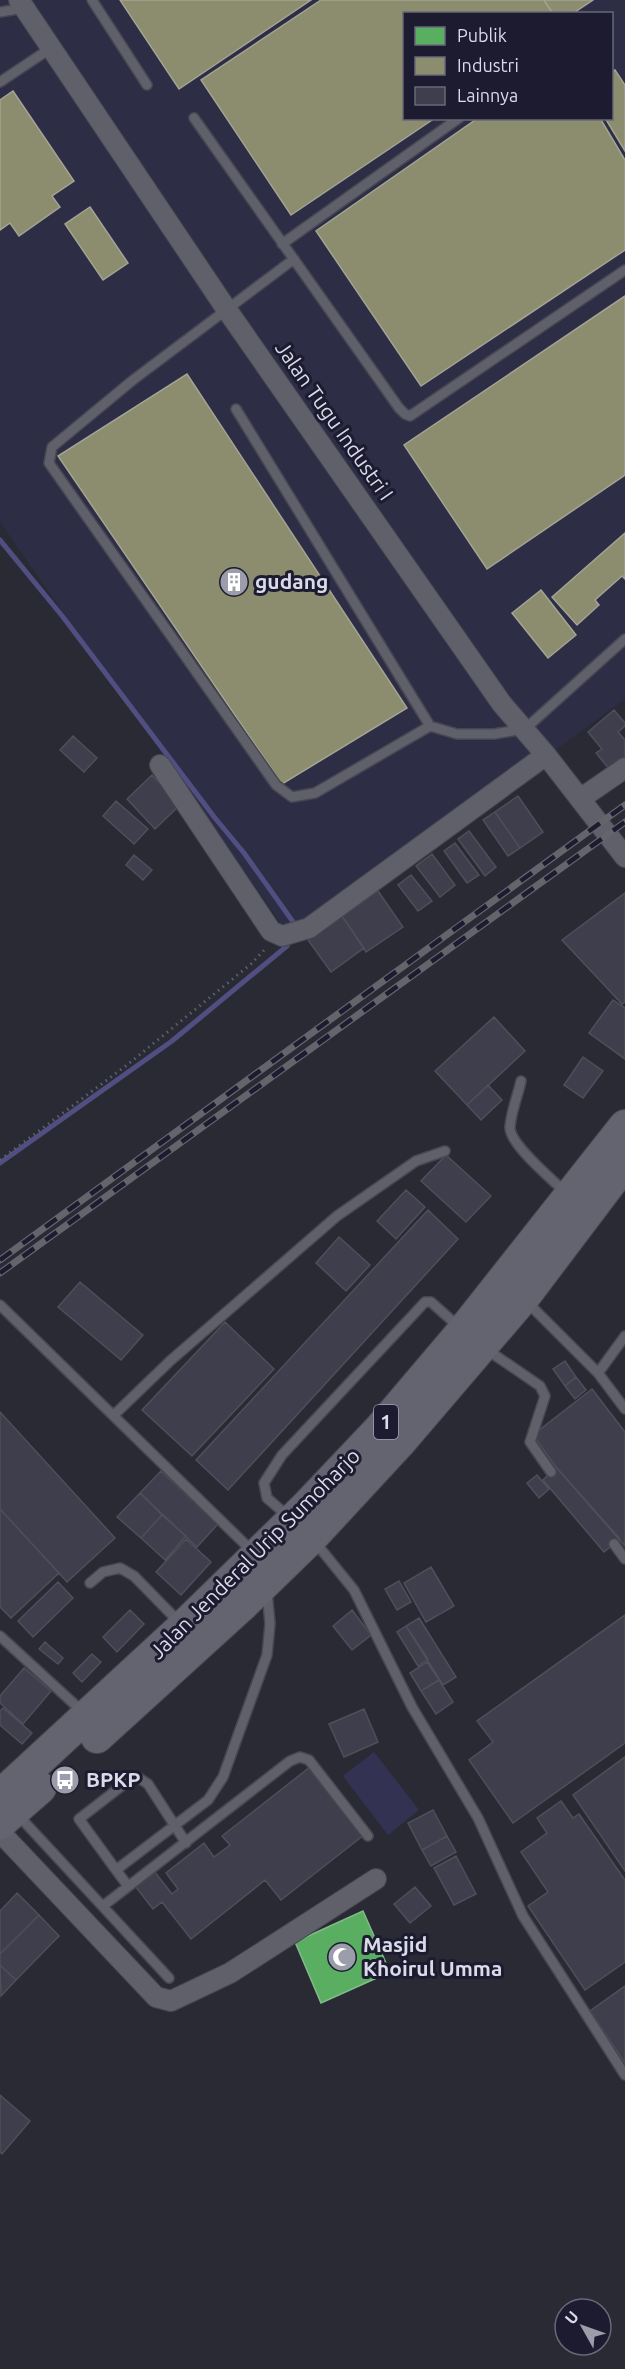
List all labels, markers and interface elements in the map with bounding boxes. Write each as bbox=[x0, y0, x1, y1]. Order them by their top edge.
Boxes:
legend bbox=[403, 12, 613, 120]
text: Publik bbox=[457, 25, 507, 45]
text: Industri bbox=[457, 55, 519, 75]
text: Lainnya bbox=[457, 85, 518, 105]
street label: Jalan Tugu Industri I bbox=[271, 336, 399, 505]
building icon: gudang bbox=[218, 566, 250, 598]
place label: gudang bbox=[255, 569, 328, 593]
road number: 1 bbox=[374, 1405, 398, 1439]
street label: Jalan Jenderal Urip Sumoharjo bbox=[144, 1443, 364, 1663]
bus stop icon: BPKP bbox=[49, 1764, 81, 1796]
place label: BPKP bbox=[86, 1767, 140, 1791]
place label: Masjid Khoirul Umma bbox=[363, 1932, 502, 1980]
mosque icon: Masjid Khoirul Umma bbox=[326, 1941, 358, 1973]
north arrow bbox=[553, 2297, 613, 2357]
text: U bbox=[561, 2307, 582, 2327]

